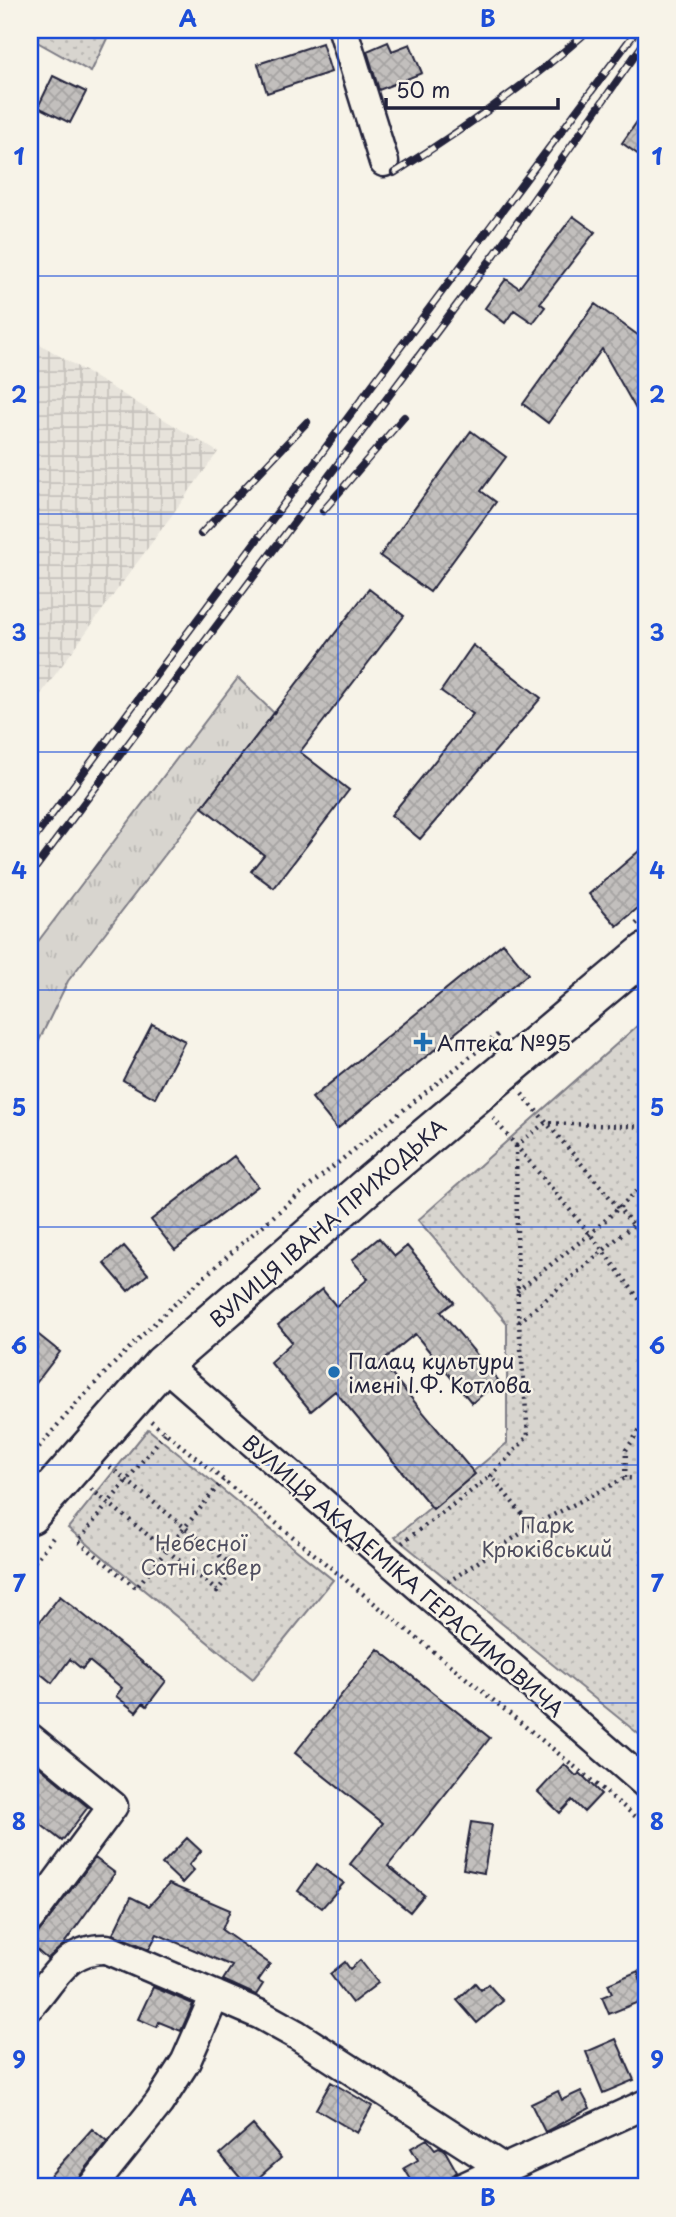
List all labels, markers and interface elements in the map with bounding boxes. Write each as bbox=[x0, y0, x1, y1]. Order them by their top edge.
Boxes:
text: A bbox=[179, 0, 197, 35]
text: B bbox=[480, 0, 496, 35]
scale bar bbox=[386, 66, 557, 110]
text: 50 m bbox=[396, 73, 450, 105]
text: 1 bbox=[14, 138, 25, 173]
text: 1 bbox=[652, 138, 663, 173]
text: 2 bbox=[11, 376, 27, 411]
text: 2 bbox=[649, 376, 665, 411]
text: 3 bbox=[11, 614, 27, 649]
text: 3 bbox=[649, 614, 665, 649]
text: 4 bbox=[11, 852, 27, 887]
text: 4 bbox=[649, 852, 665, 887]
place label: Аптека №95 bbox=[437, 1026, 571, 1058]
marker: Аптека №95 bbox=[415, 1034, 431, 1050]
text: 5 bbox=[12, 1089, 26, 1124]
text: 5 bbox=[650, 1089, 664, 1124]
street label: ВУЛИЦЯ ІВАНА ПРИХОДЬКА bbox=[202, 1110, 452, 1334]
text: 6 bbox=[11, 1327, 27, 1362]
text: 6 bbox=[649, 1327, 665, 1362]
place label: Палац культури імені І.Ф. Котлова bbox=[348, 1344, 531, 1400]
marker: Палац культури імені І.Ф. Котлова bbox=[326, 1364, 342, 1380]
street label: ВУЛИЦЯ АКАДЕМІКА ГЕРАСИМОВИЧА bbox=[236, 1426, 572, 1724]
park label: Парк Крюківський bbox=[482, 1508, 612, 1564]
park label: Небесної Сотні сквер bbox=[140, 1526, 262, 1582]
text: 7 bbox=[12, 1565, 26, 1600]
text: 7 bbox=[650, 1565, 664, 1600]
text: 8 bbox=[12, 1803, 26, 1838]
text: 8 bbox=[650, 1803, 664, 1838]
text: 9 bbox=[12, 2041, 26, 2076]
text: 9 bbox=[650, 2041, 664, 2076]
text: A bbox=[179, 2179, 197, 2214]
text: B bbox=[480, 2179, 496, 2214]

